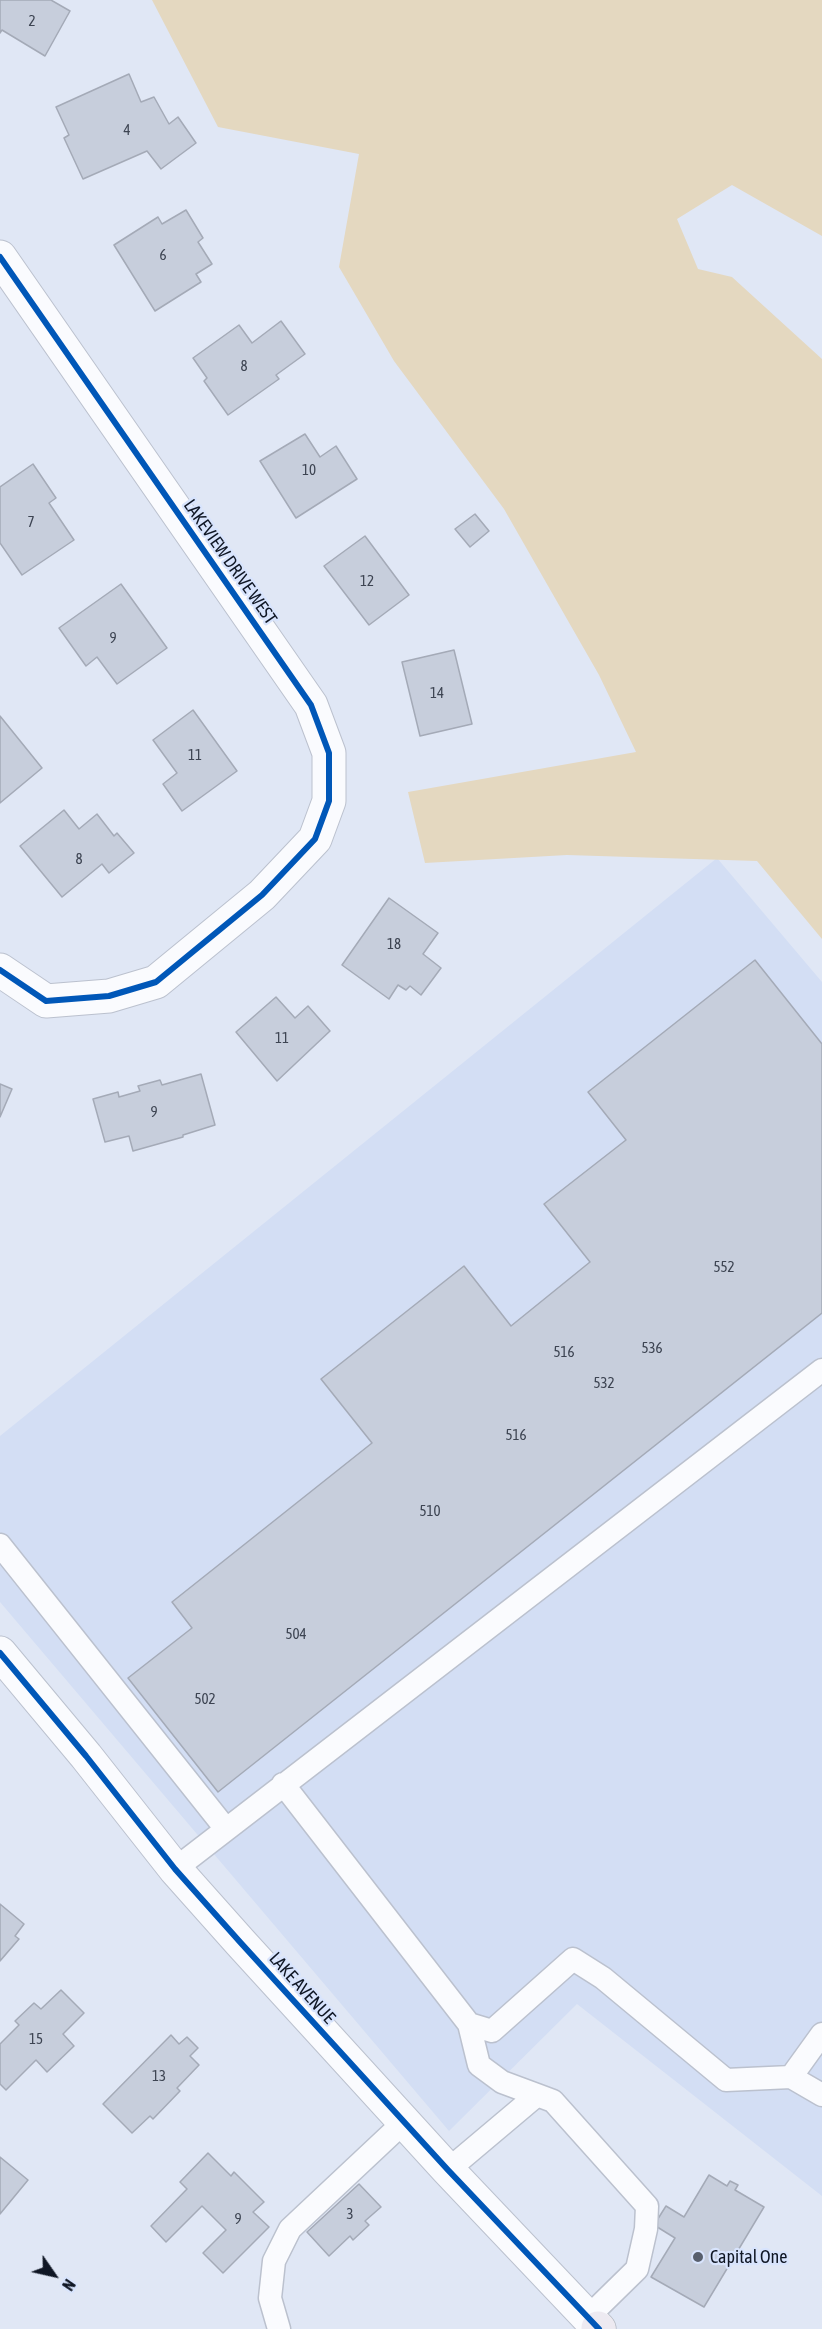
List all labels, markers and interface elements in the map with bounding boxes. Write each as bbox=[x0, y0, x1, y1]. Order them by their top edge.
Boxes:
house number: 2 bbox=[28, 12, 36, 30]
house number: 4 bbox=[123, 121, 131, 139]
house number: 6 bbox=[159, 246, 167, 264]
house number: 8 bbox=[240, 357, 248, 375]
house number: 10 bbox=[302, 461, 316, 479]
street label: LAKEVIEW DRIVE WEST bbox=[179, 495, 281, 629]
house number: 7 bbox=[27, 513, 35, 531]
house number: 12 bbox=[360, 572, 374, 590]
house number: 9 bbox=[109, 629, 117, 647]
house number: 14 bbox=[430, 684, 444, 702]
house number: 11 bbox=[188, 746, 202, 764]
house number: 8 bbox=[75, 850, 83, 868]
house number: 18 bbox=[387, 935, 401, 953]
house number: 11 bbox=[275, 1029, 289, 1047]
house number: 9 bbox=[150, 1103, 158, 1121]
house number: 552 bbox=[713, 1258, 735, 1276]
house number: 536 bbox=[641, 1339, 663, 1357]
house number: 516 bbox=[553, 1343, 575, 1361]
house number: 532 bbox=[593, 1374, 615, 1392]
house number: 516 bbox=[505, 1426, 527, 1444]
house number: 510 bbox=[419, 1502, 441, 1520]
house number: 504 bbox=[285, 1625, 307, 1643]
house number: 502 bbox=[194, 1690, 216, 1708]
street label: LAKE AVENUE bbox=[264, 1948, 340, 2028]
house number: 15 bbox=[29, 2030, 43, 2048]
house number: 13 bbox=[152, 2067, 166, 2085]
house number: 3 bbox=[346, 2205, 354, 2223]
house number: 9 bbox=[234, 2210, 242, 2228]
north arrow bbox=[24, 2245, 84, 2305]
place label: Capital One bbox=[710, 2246, 787, 2268]
marker: Capital One bbox=[691, 2250, 705, 2264]
text: N bbox=[59, 2276, 79, 2294]

